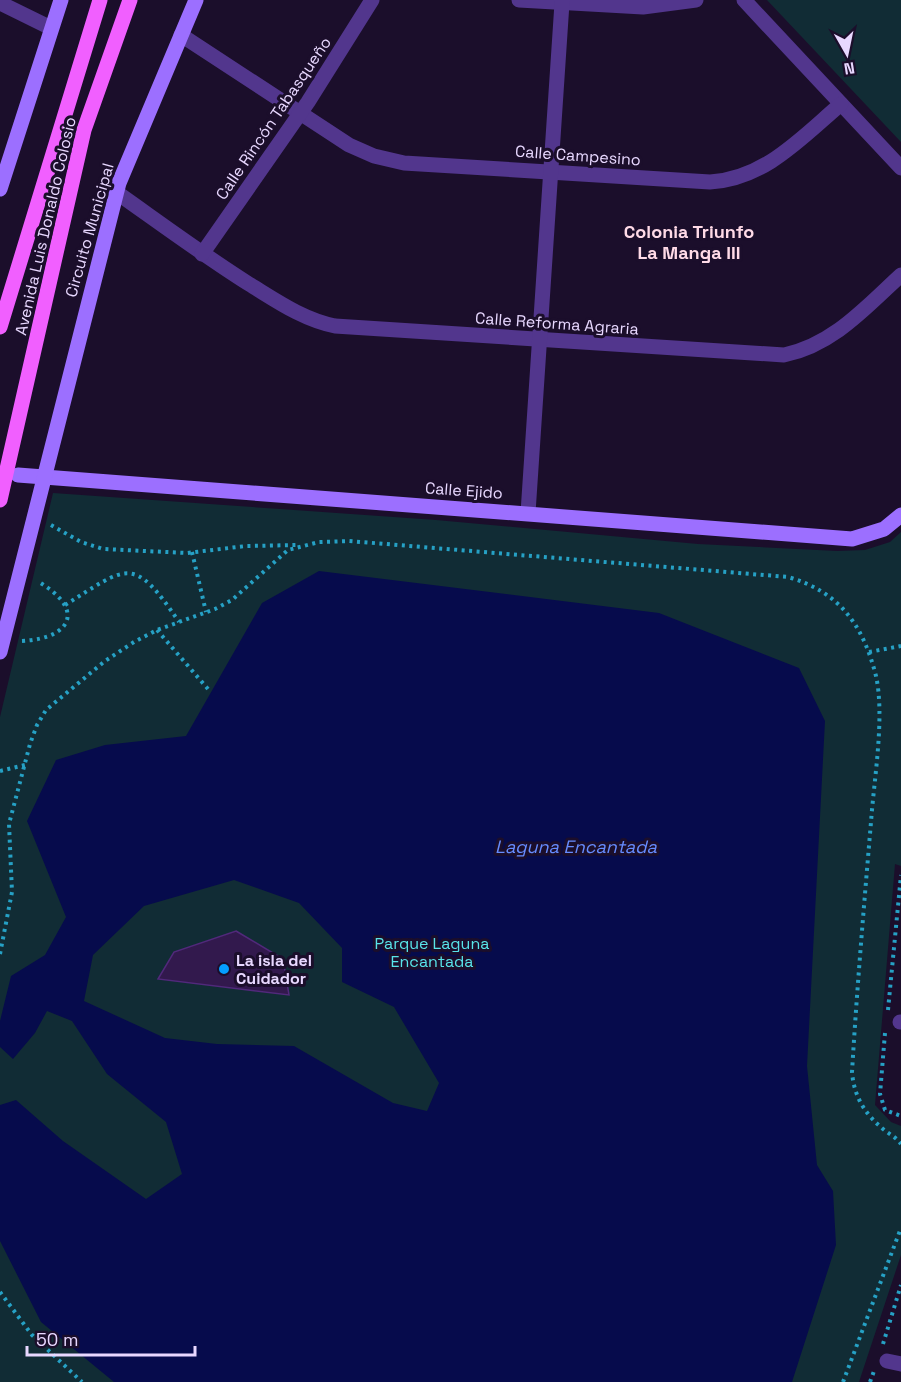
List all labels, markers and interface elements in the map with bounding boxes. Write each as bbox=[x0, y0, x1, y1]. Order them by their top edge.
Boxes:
north arrow bbox=[817, 24, 877, 84]
street label: Calle Rincón Tabasqueño bbox=[211, 33, 336, 204]
text: N bbox=[842, 57, 856, 80]
street label: Avenida Luis Donaldo Colosio bbox=[10, 115, 81, 337]
street label: Calle Campesino bbox=[514, 141, 642, 170]
street label: Circuito Municipal bbox=[60, 161, 119, 300]
district label: Colonia Triunfo La Manga III bbox=[624, 220, 754, 264]
street label: Calle Reforma Agraria bbox=[474, 307, 640, 340]
street label: Calle Ejido bbox=[424, 477, 504, 504]
water label: Laguna Encantada bbox=[495, 835, 658, 858]
park label: Parque Laguna Encantada bbox=[375, 933, 489, 972]
place label: La isla del Cuidador bbox=[236, 950, 312, 989]
marker: La isla del Cuidador bbox=[217, 962, 231, 976]
scale bar bbox=[27, 1319, 195, 1357]
text: 50 m bbox=[36, 1328, 78, 1351]

